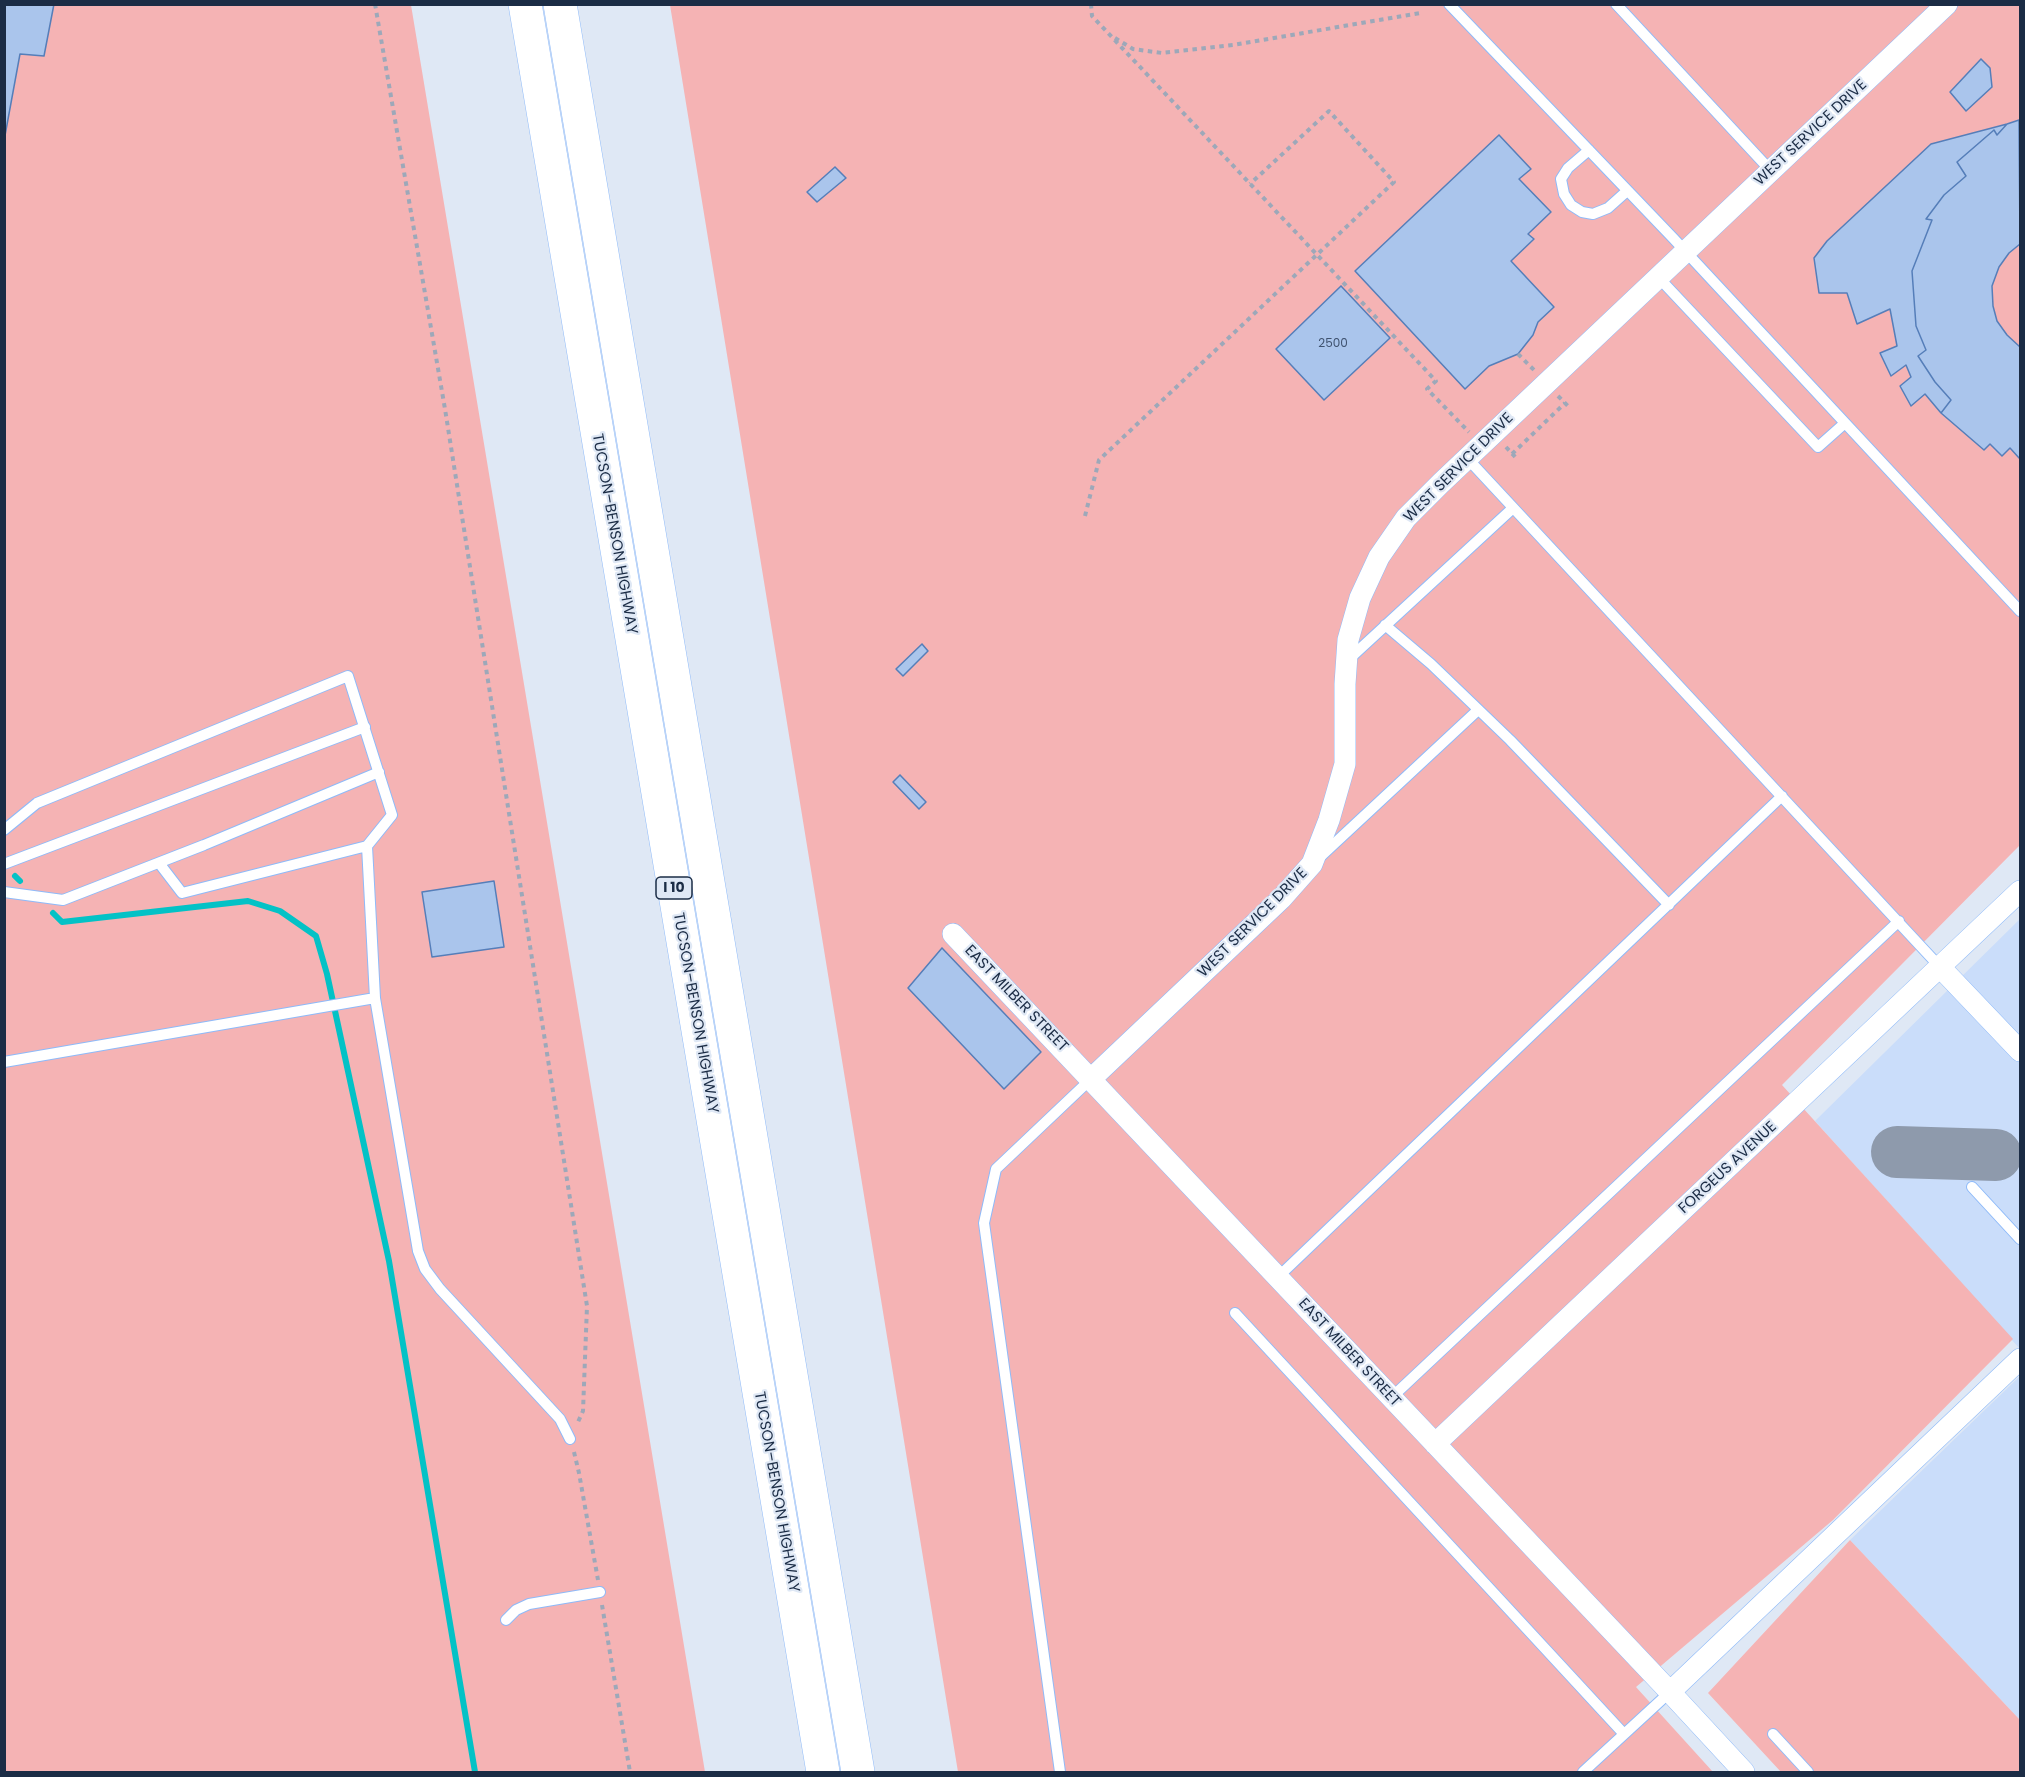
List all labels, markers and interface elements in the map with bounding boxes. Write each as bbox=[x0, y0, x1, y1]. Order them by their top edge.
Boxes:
street label: WEST SERVICE DRIVE bbox=[1751, 76, 1871, 190]
house number: 2500 bbox=[1318, 337, 1348, 351]
street label: WEST SERVICE DRIVE bbox=[1401, 410, 1517, 526]
street label: TUCSON–BENSON HIGHWAY bbox=[587, 432, 641, 636]
street label: WEST SERVICE DRIVE bbox=[1195, 865, 1311, 981]
road number: I 10 bbox=[656, 877, 692, 899]
street label: TUCSON–BENSON HIGHWAY bbox=[668, 911, 722, 1115]
street label: EAST MILBER STREET bbox=[960, 942, 1072, 1056]
street label: FORGEUS AVENUE bbox=[1675, 1118, 1781, 1218]
street label: EAST MILBER STREET bbox=[1294, 1295, 1404, 1411]
street label: TUCSON–BENSON HIGHWAY bbox=[749, 1390, 803, 1594]

